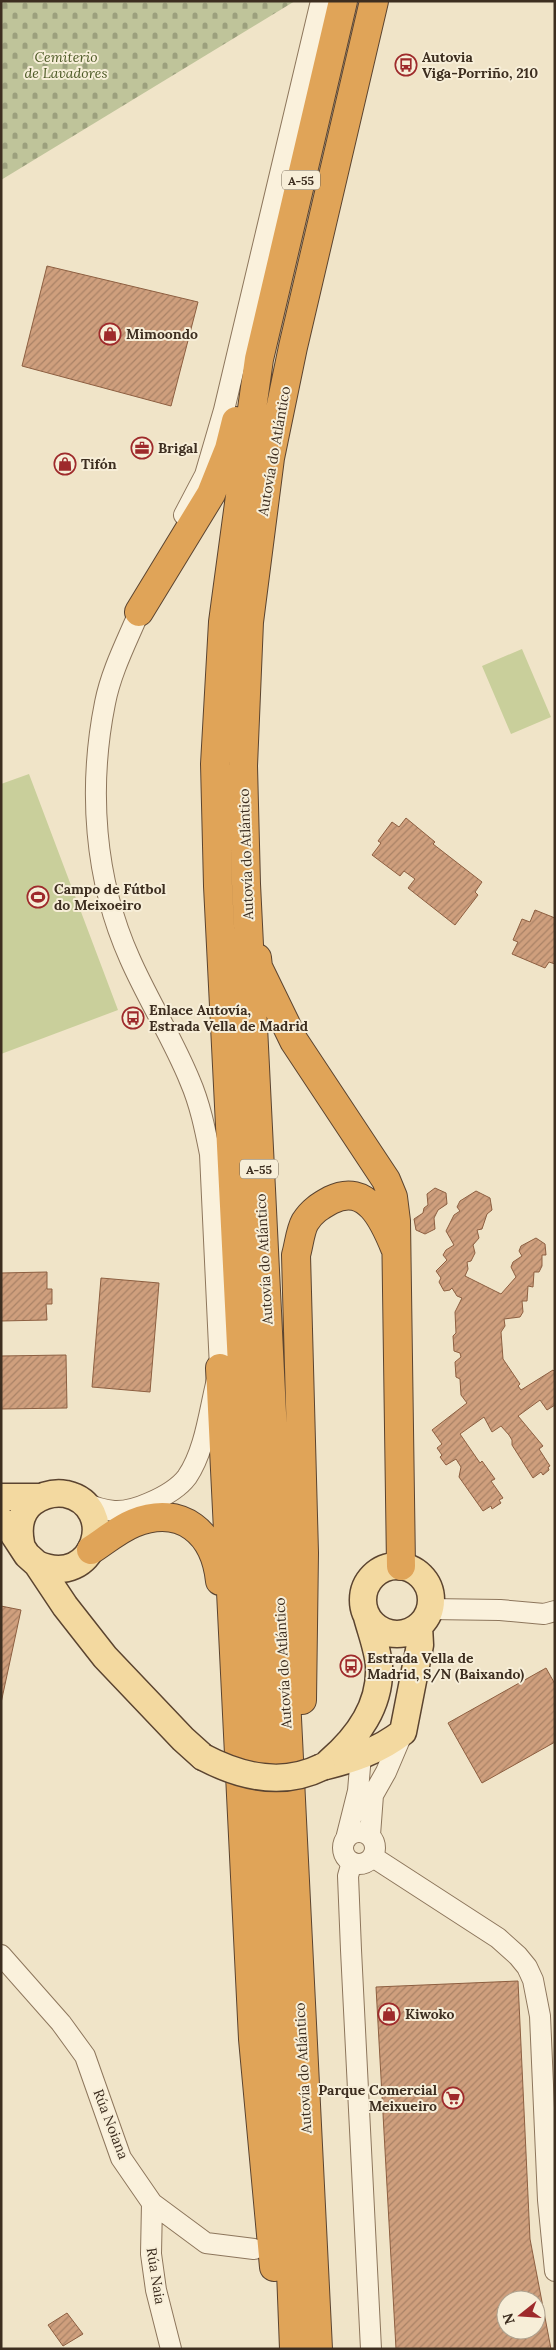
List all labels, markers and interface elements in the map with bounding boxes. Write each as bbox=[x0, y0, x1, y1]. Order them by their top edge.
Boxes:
park label: Cemiterio de Lavadores bbox=[25, 48, 107, 82]
place label: Autovia Viga-Porriño, 210 bbox=[422, 48, 538, 82]
bus stop icon: Autovia Viga-Porriño, 210 bbox=[394, 53, 418, 77]
road number: A-55 bbox=[282, 170, 320, 190]
shop icon: Mimoondo bbox=[98, 322, 122, 346]
place label: Mimoondo bbox=[126, 325, 198, 343]
street label: Autovía do Atlántico bbox=[254, 385, 294, 518]
office icon: Brigal bbox=[130, 436, 154, 460]
place label: Brigal bbox=[158, 439, 198, 457]
shop icon: Tifón bbox=[53, 452, 77, 476]
place label: Tifón bbox=[81, 455, 117, 473]
street label: Autovía do Atlántico bbox=[235, 788, 257, 921]
place label: Campo de Fútbol do Meixoeiro bbox=[54, 880, 167, 914]
sports icon: Campo de Fútbol do Meixoeiro bbox=[26, 885, 50, 909]
place label: Enlace Autovía, Estrada Vella de Madrid bbox=[149, 1001, 308, 1035]
bus stop icon: Enlace Autovía, Estrada Vella de Madrid bbox=[121, 1006, 145, 1030]
road number: A-55 bbox=[240, 1160, 278, 1178]
street label: Autovía do Atlántico bbox=[252, 1193, 276, 1326]
street label: Autovía do Atlántico bbox=[271, 1597, 295, 1730]
place label: Estrada Vella de Madrid, S/N (Baixando) bbox=[367, 1649, 524, 1683]
bus stop icon: Estrada Vella de Madrid, S/N (Baixando) bbox=[339, 1654, 363, 1678]
street label: Autovía do Atlántico bbox=[291, 2002, 315, 2135]
shop icon: Kiwoko bbox=[377, 2002, 401, 2026]
place label: Kiwoko bbox=[405, 2005, 454, 2023]
place label: Parque Comercial Meixueiro bbox=[318, 2081, 438, 2115]
street label: Rúa Noiana bbox=[89, 2086, 133, 2162]
supermarket icon: Parque Comercial Meixueiro bbox=[441, 2086, 465, 2110]
street label: Rúa Naia bbox=[143, 2246, 169, 2306]
north arrow bbox=[496, 2290, 546, 2340]
text: N bbox=[498, 2311, 519, 2327]

